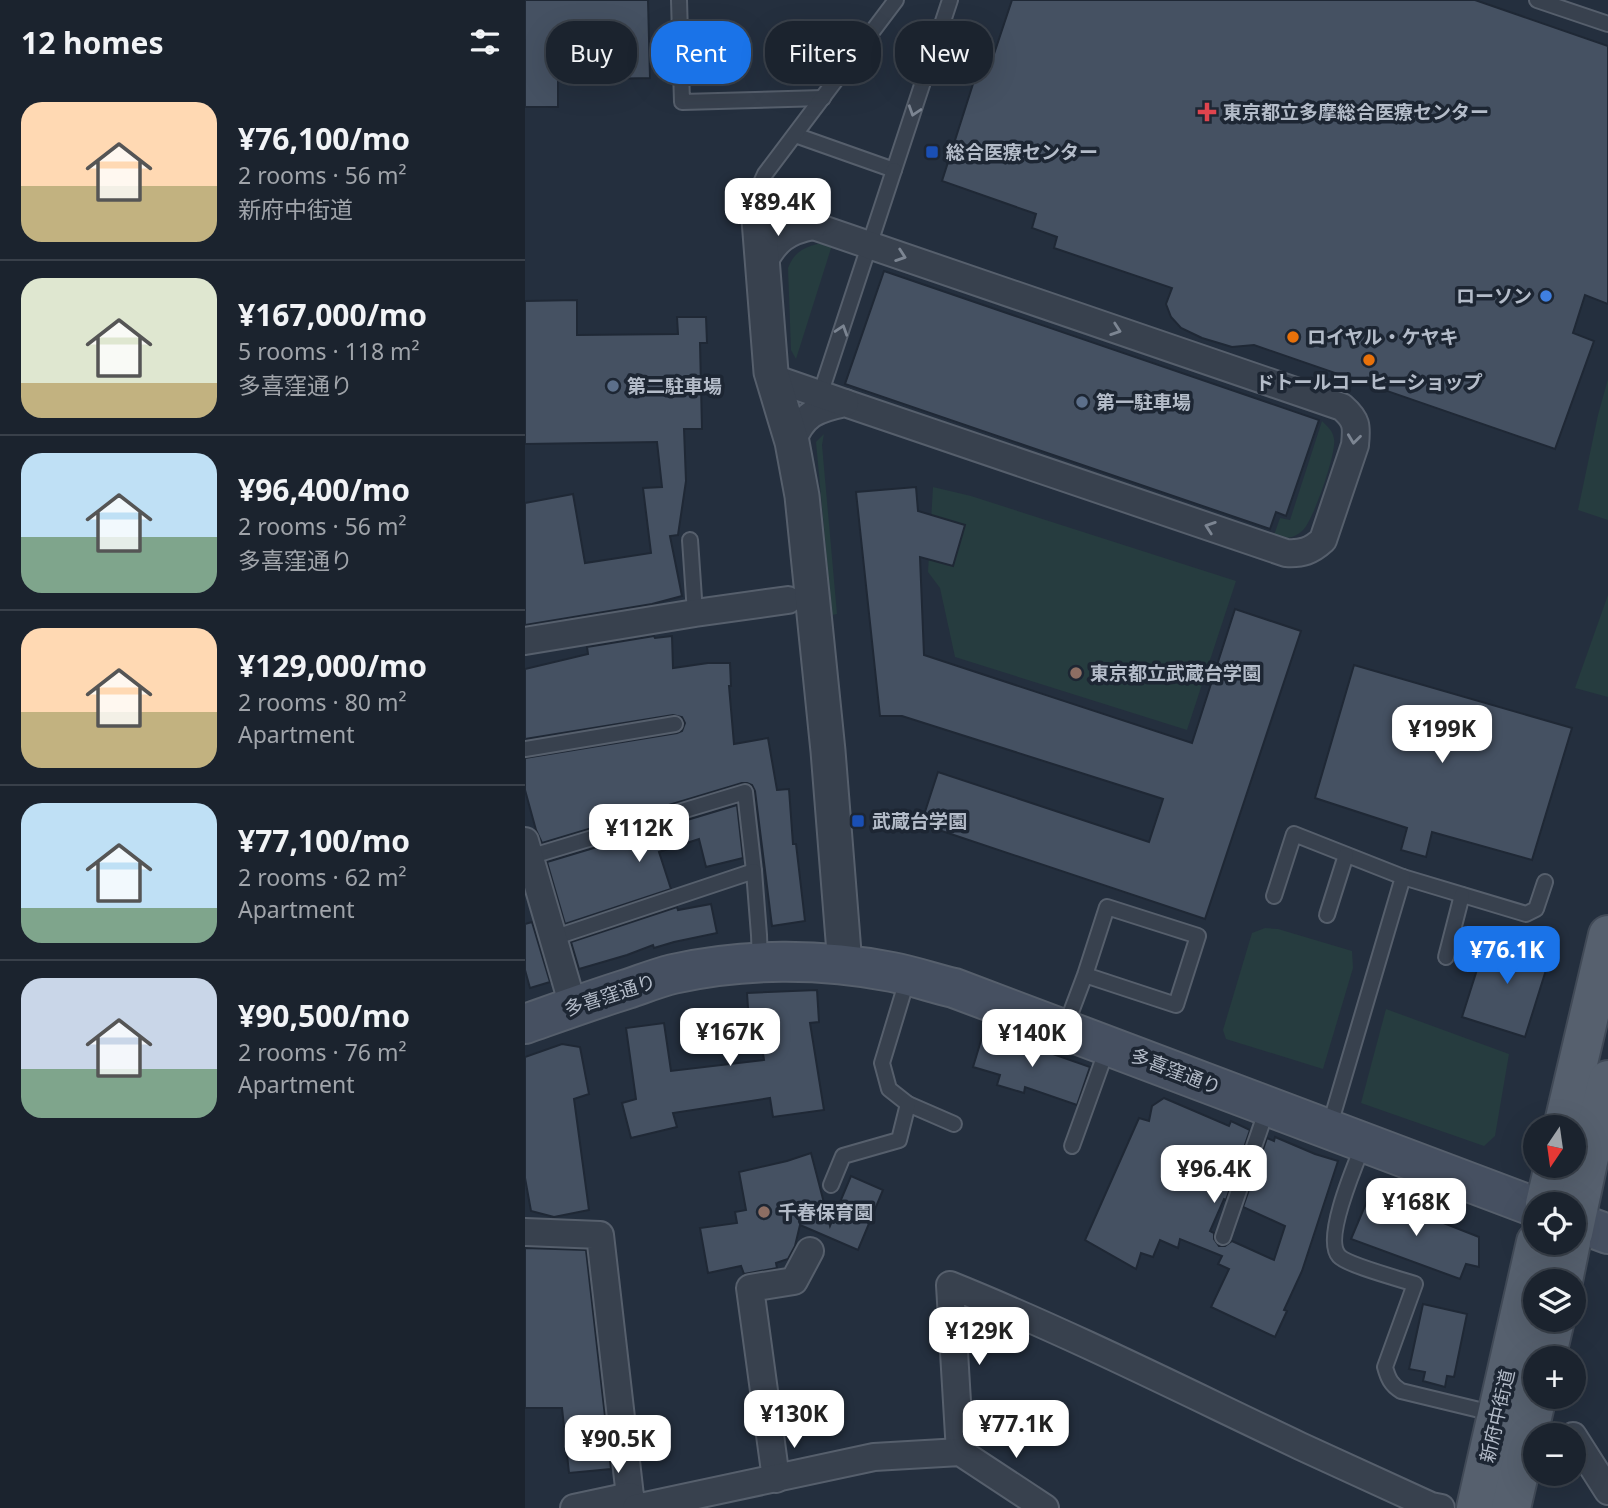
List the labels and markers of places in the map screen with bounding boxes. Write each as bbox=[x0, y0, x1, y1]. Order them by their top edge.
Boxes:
place label: 東京都立多摩総合医療センター bbox=[1223, 99, 1489, 125]
marker: 東京都立多摩総合医療センター bbox=[1197, 102, 1217, 122]
place label: 総合医療センター bbox=[946, 139, 1098, 165]
marker: 総合医療センター bbox=[924, 144, 940, 160]
pin: ¥89.4K bbox=[721, 178, 835, 238]
place label: ローソン bbox=[1456, 283, 1532, 309]
marker: ローソン bbox=[1538, 288, 1554, 304]
place label: ロイヤル・ケヤキ bbox=[1307, 324, 1458, 350]
marker: ロイヤル・ケヤキ bbox=[1285, 329, 1301, 345]
marker: ドトールコーヒーショップ bbox=[1361, 352, 1377, 368]
place label: ドトールコーヒーショップ bbox=[1255, 369, 1483, 395]
place label: 第二駐車場 bbox=[627, 373, 722, 399]
marker: 第二駐車場 bbox=[605, 378, 621, 394]
place label: 第一駐車場 bbox=[1096, 389, 1191, 415]
marker: 第一駐車場 bbox=[1074, 394, 1090, 410]
place label: 東京都立武蔵台学園 bbox=[1090, 660, 1261, 686]
marker: 東京都立武蔵台学園 bbox=[1068, 665, 1084, 681]
pin: ¥199K bbox=[1393, 706, 1491, 765]
pin: ¥112K bbox=[590, 804, 688, 864]
place label: 武蔵台学園 bbox=[872, 808, 967, 834]
marker: 武蔵台学園 bbox=[850, 813, 866, 829]
pin: ¥76.1K bbox=[1450, 926, 1564, 986]
pin: ¥167K bbox=[681, 1009, 779, 1068]
pin: ¥140K bbox=[983, 1010, 1081, 1069]
pin: ¥96.4K bbox=[1157, 1146, 1271, 1205]
pin: ¥168K bbox=[1367, 1178, 1465, 1238]
place label: 千春保育園 bbox=[778, 1199, 873, 1225]
marker: 千春保育園 bbox=[756, 1204, 772, 1220]
pin: ¥129K bbox=[930, 1308, 1028, 1367]
pin: ¥130K bbox=[745, 1390, 843, 1450]
pin: ¥77.1K bbox=[959, 1400, 1073, 1460]
pin: ¥90.5K bbox=[561, 1416, 675, 1475]

